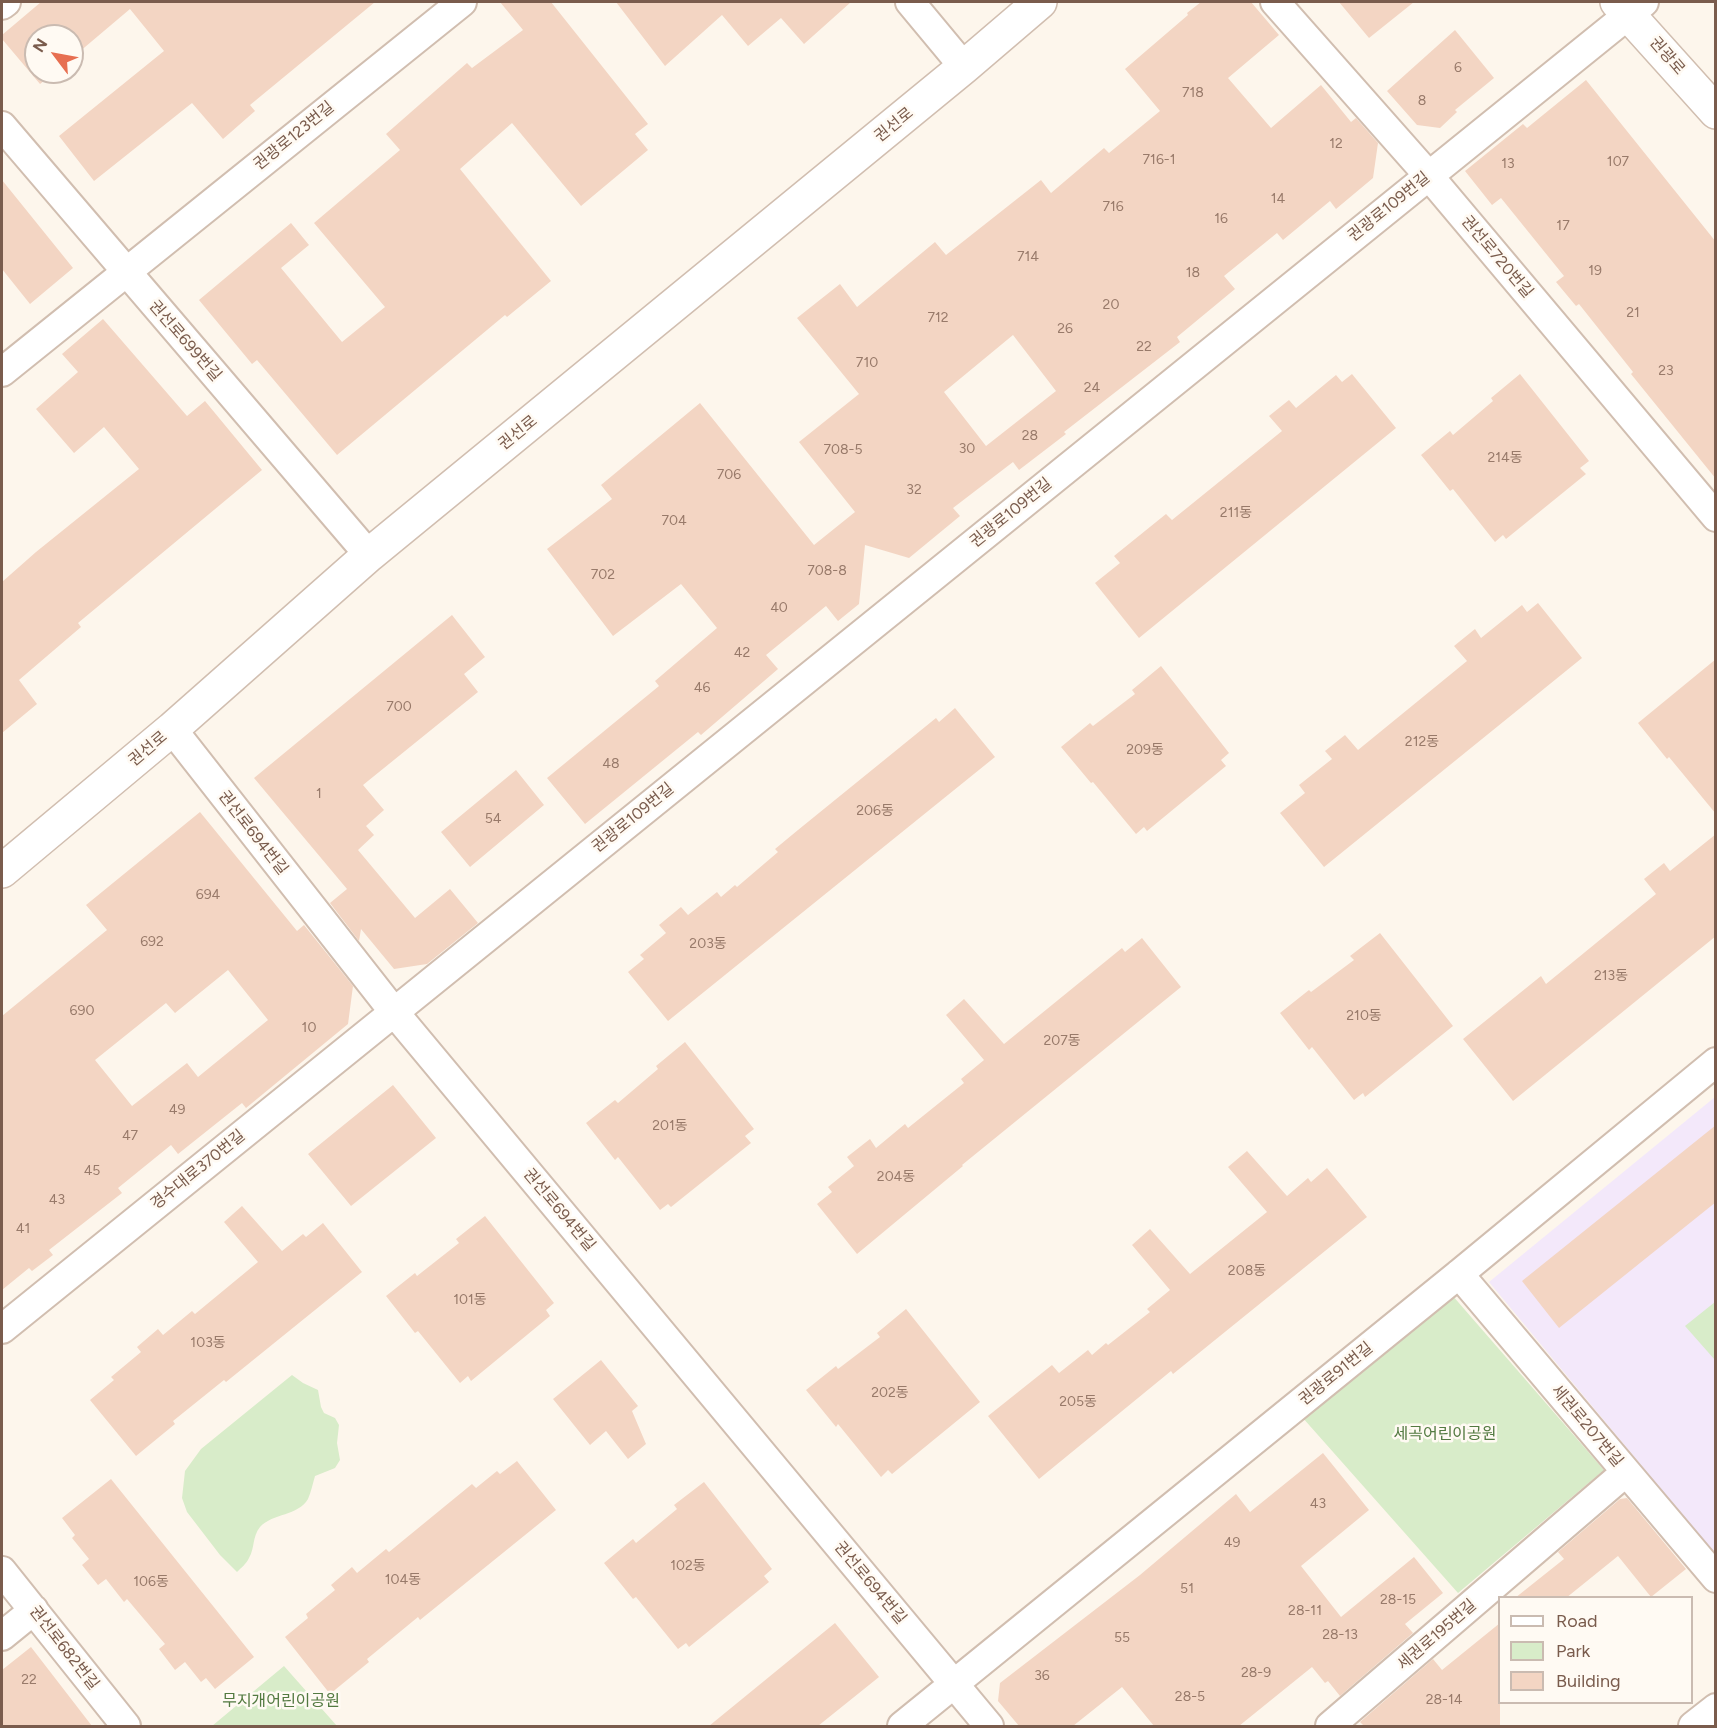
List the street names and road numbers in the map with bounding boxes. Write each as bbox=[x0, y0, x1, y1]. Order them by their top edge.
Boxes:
street label: 권광로 bbox=[1645, 33, 1689, 79]
street label: 권광로123번길 bbox=[250, 98, 338, 174]
street label: 권선로 bbox=[871, 104, 917, 146]
street label: 권광로109번길 bbox=[1344, 168, 1434, 246]
street label: 권선로720번길 bbox=[1457, 212, 1537, 302]
street label: 권선로699번길 bbox=[145, 297, 225, 385]
street label: 권선로 bbox=[495, 412, 541, 454]
street label: 권광로109번길 bbox=[966, 474, 1056, 552]
street label: 권선로 bbox=[125, 727, 171, 771]
street label: 권광로109번길 bbox=[588, 779, 678, 857]
street label: 권선로694번길 bbox=[214, 787, 292, 879]
street label: 경수대로370번길 bbox=[147, 1126, 249, 1214]
street label: 권선로694번길 bbox=[519, 1165, 599, 1255]
street label: 권광로91번길 bbox=[1295, 1338, 1377, 1410]
street label: 세권로207번길 bbox=[1547, 1381, 1627, 1471]
street label: 권선로694번길 bbox=[830, 1538, 910, 1628]
street label: 세권로195번길 bbox=[1394, 1595, 1480, 1675]
street label: 권선로682번길 bbox=[25, 1602, 103, 1694]

